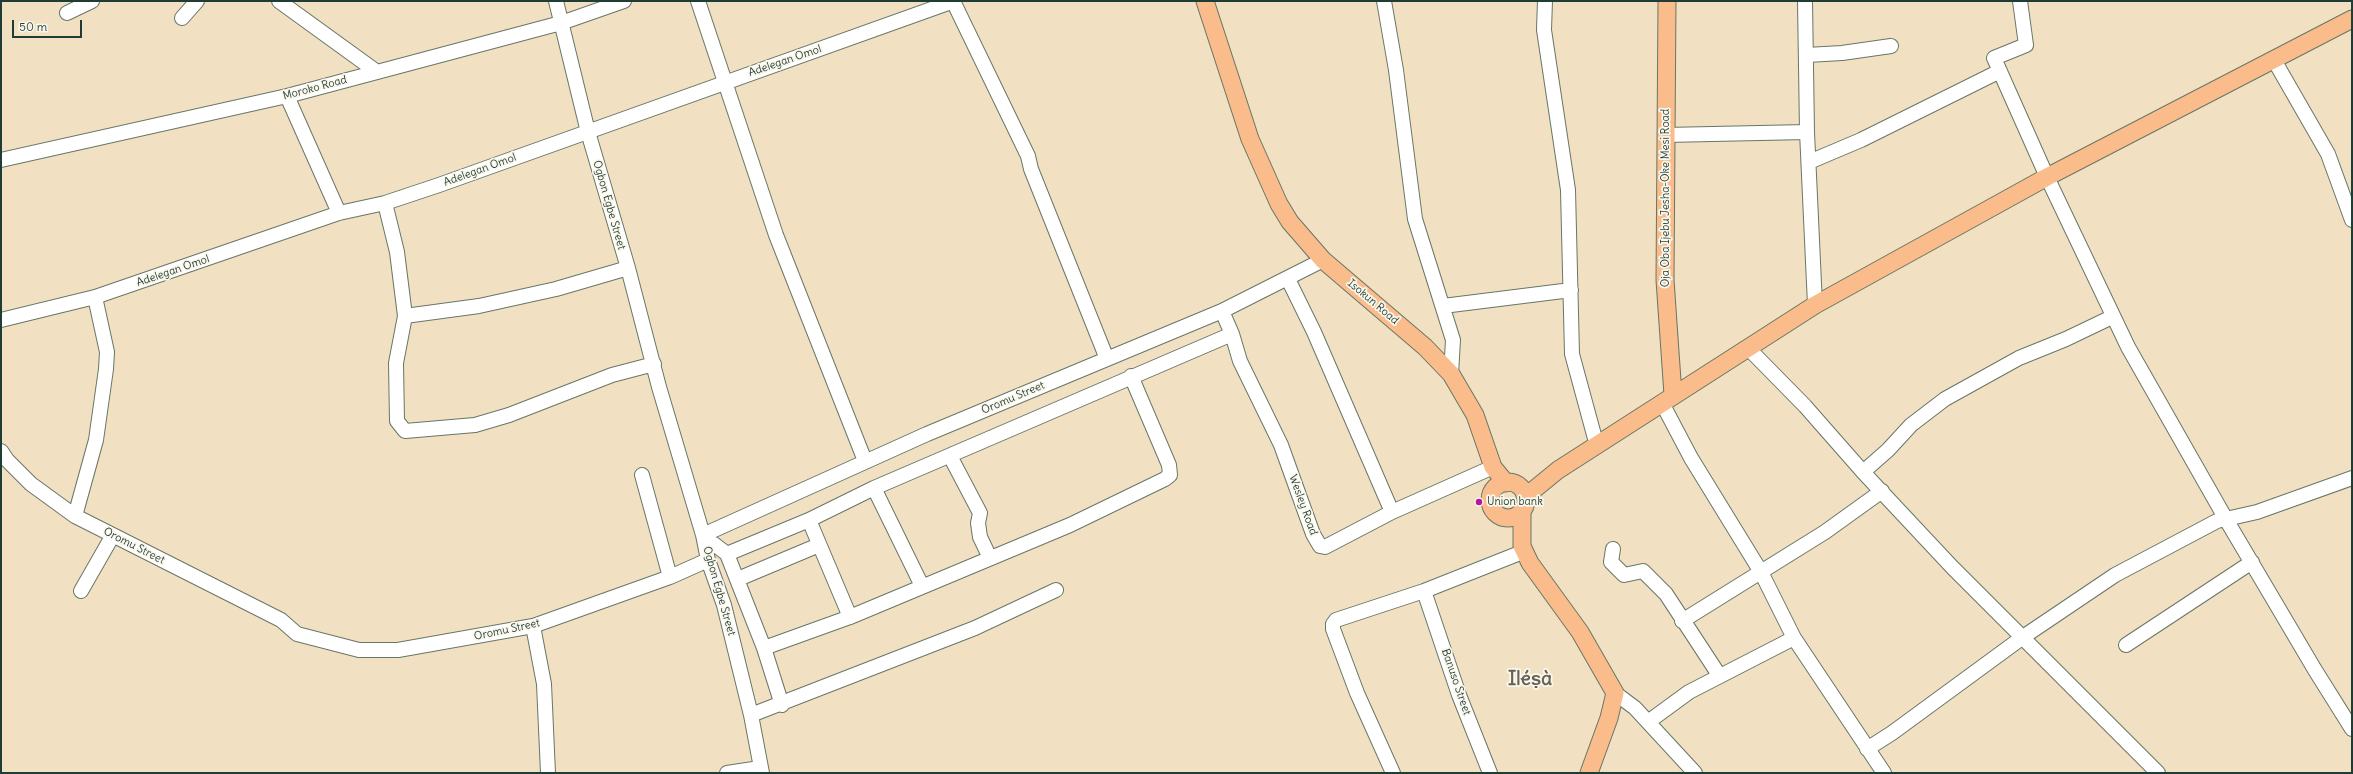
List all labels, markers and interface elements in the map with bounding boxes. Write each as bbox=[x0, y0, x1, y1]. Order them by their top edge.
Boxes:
scale bar bbox=[14, 12, 84, 38]
text: 50 m bbox=[19, 19, 47, 34]
street label: Adelegan Omol bbox=[747, 42, 823, 80]
street label: Moroko Road bbox=[282, 73, 348, 103]
street label: Oja Oba Ijebu Jesha-Oke Mesi Road bbox=[1659, 109, 1673, 287]
street label: Adelegan Omol bbox=[442, 151, 518, 189]
street label: Ogbon Egbe Street bbox=[590, 159, 628, 251]
street label: Adelegan Omol bbox=[135, 252, 211, 290]
street label: Isokun Road bbox=[1345, 277, 1401, 327]
street label: Oromu Street bbox=[980, 379, 1046, 417]
street label: Wesley Road bbox=[1286, 473, 1320, 537]
place label: Union bank bbox=[1487, 495, 1543, 509]
marker: Union bank bbox=[1474, 497, 1484, 507]
street label: Oromu Street bbox=[101, 525, 167, 567]
street label: Ogbon Egbe Street bbox=[700, 545, 738, 637]
street label: Oromu Street bbox=[473, 617, 541, 643]
street label: Banuso Street bbox=[1438, 647, 1474, 717]
district label: Iléṣà bbox=[1508, 669, 1552, 691]

